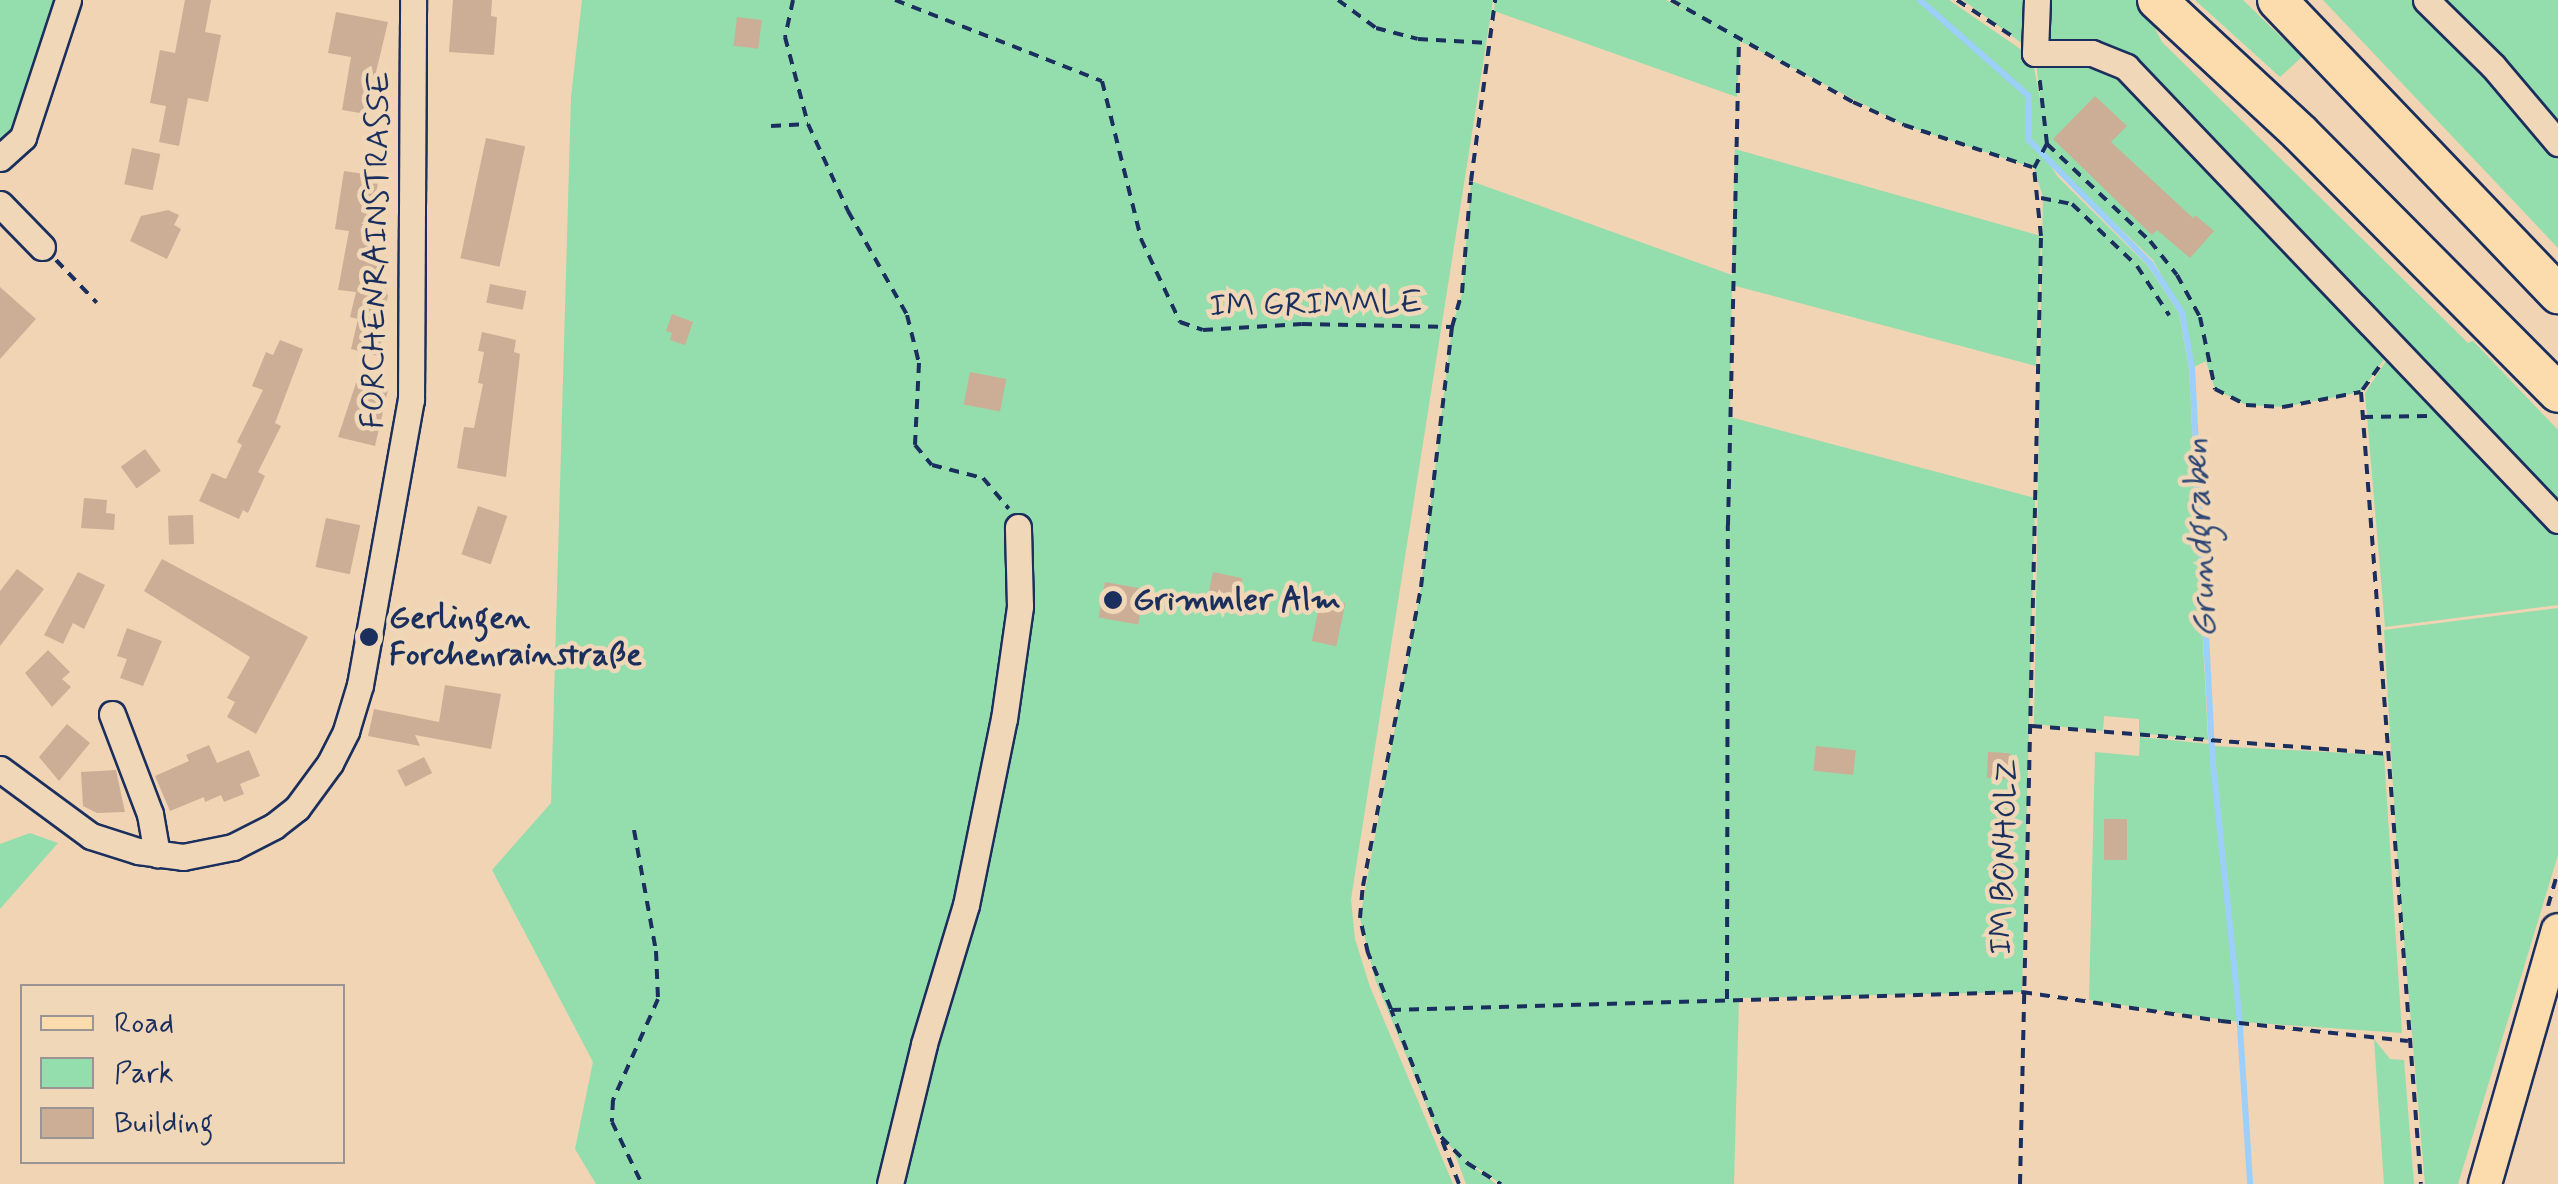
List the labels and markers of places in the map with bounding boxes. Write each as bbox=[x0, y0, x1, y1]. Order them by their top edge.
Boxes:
place label: Grimmler Alm bbox=[1133, 581, 1341, 619]
marker: Grimmler Alm bbox=[1102, 589, 1124, 611]
place label: Gerlingen Forchenrainstraße bbox=[389, 600, 642, 675]
marker: Gerlingen Forchenrainstraße bbox=[358, 626, 380, 648]

